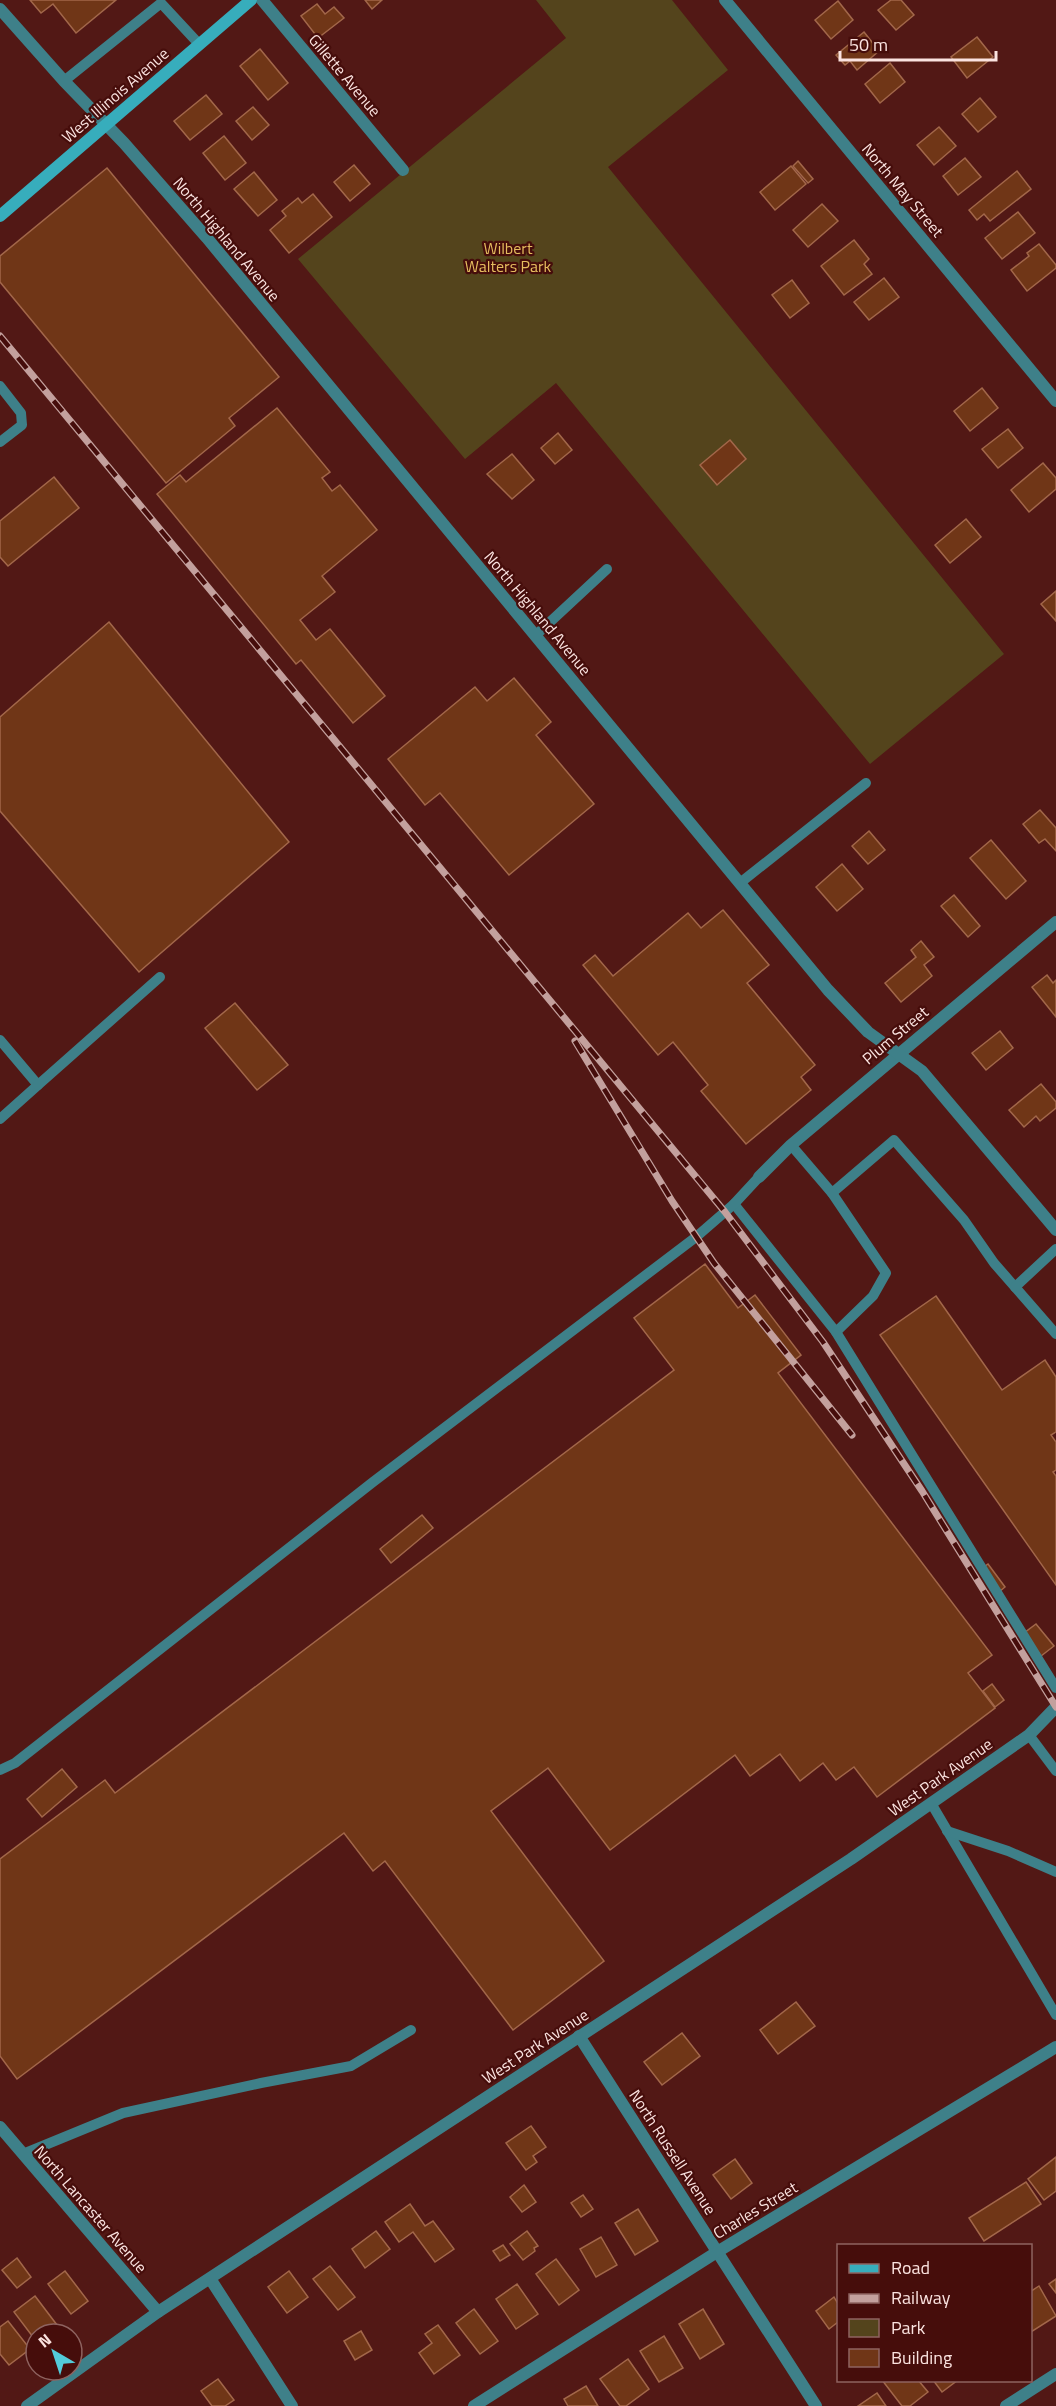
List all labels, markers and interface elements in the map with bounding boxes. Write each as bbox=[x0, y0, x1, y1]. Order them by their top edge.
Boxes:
scale bar bbox=[840, 24, 996, 62]
street label: Gillette Avenue bbox=[303, 28, 387, 122]
text: 50 m bbox=[849, 31, 888, 58]
street label: West Illinois Avenue bbox=[56, 42, 174, 148]
street label: North May Street bbox=[856, 138, 950, 243]
street label: North Highland Avenue bbox=[168, 172, 286, 306]
park label: Wilbert Walters Park bbox=[465, 236, 552, 278]
street label: North Highland Avenue bbox=[479, 546, 597, 680]
street label: Plum Street bbox=[857, 1000, 934, 1070]
street label: West Park Avenue bbox=[883, 1732, 997, 1822]
street label: West Park Avenue bbox=[477, 2003, 593, 2089]
street label: North Russell Avenue bbox=[624, 2085, 722, 2219]
street label: North Lancaster Avenue bbox=[29, 2140, 153, 2278]
street label: Charles Street bbox=[708, 2175, 802, 2245]
legend bbox=[837, 2244, 1032, 2382]
text: Road bbox=[891, 2254, 930, 2281]
text: Railway bbox=[891, 2284, 951, 2311]
text: Park bbox=[891, 2314, 926, 2341]
north arrow bbox=[24, 2322, 84, 2382]
text: N bbox=[33, 2328, 56, 2353]
text: Building bbox=[891, 2344, 952, 2371]

